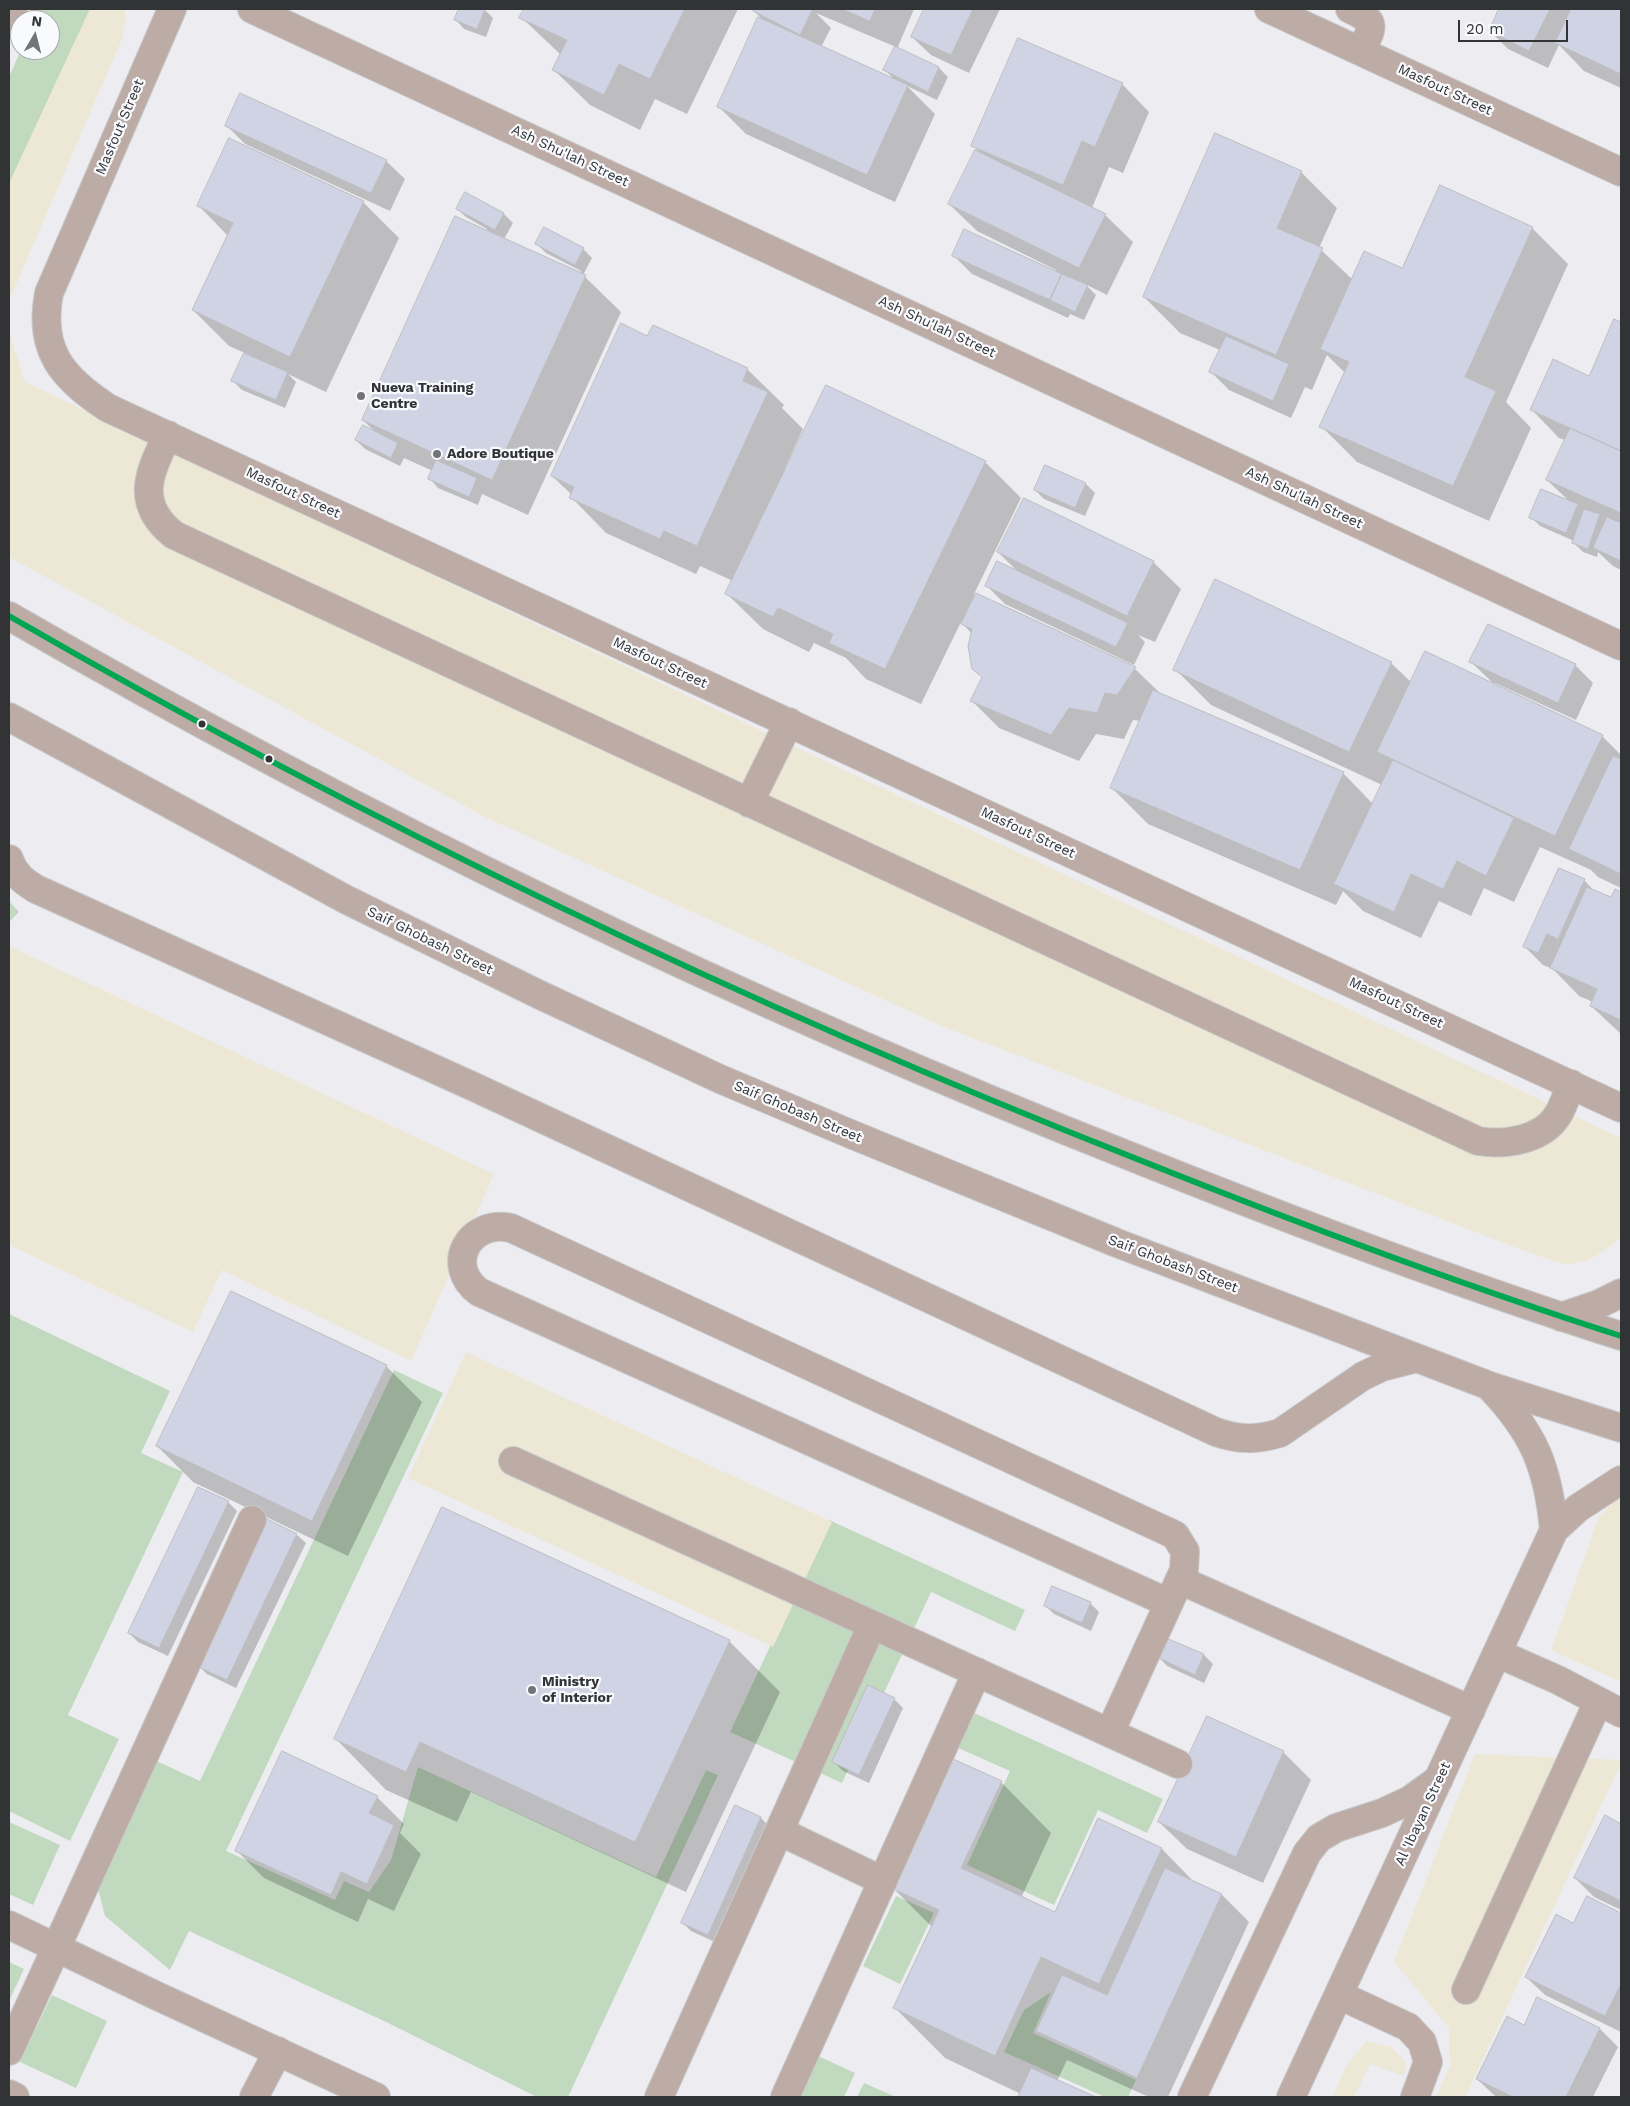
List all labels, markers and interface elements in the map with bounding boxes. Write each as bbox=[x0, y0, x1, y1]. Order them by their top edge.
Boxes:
north arrow bbox=[10, 10, 60, 60]
scale bar bbox=[1460, 10, 1570, 42]
text: N bbox=[31, 12, 43, 30]
text: 20 m bbox=[1466, 20, 1504, 38]
street label: Masfout Street bbox=[1395, 61, 1495, 119]
street label: Masfout Street bbox=[92, 77, 148, 177]
street label: Ash Shu'lah Street bbox=[509, 121, 631, 191]
street label: Ash Shu'lah Street bbox=[876, 292, 998, 362]
place label: Nueva Training Centre bbox=[371, 380, 473, 412]
marker: Nueva Training Centre bbox=[355, 390, 367, 402]
place label: Adore Boutique bbox=[447, 446, 554, 462]
marker: Adore Boutique bbox=[431, 448, 443, 460]
street label: Ash Shu'lah Street bbox=[1243, 463, 1365, 533]
street label: Masfout Street bbox=[243, 464, 343, 522]
street label: Masfout Street bbox=[610, 634, 710, 692]
unlabelled marker bbox=[197, 719, 207, 729]
unlabelled marker bbox=[264, 754, 274, 764]
street label: Masfout Street bbox=[978, 804, 1078, 862]
street label: Saif Ghobash Street bbox=[364, 903, 496, 979]
street label: Masfout Street bbox=[1346, 974, 1446, 1032]
street label: Saif Ghobash Street bbox=[731, 1077, 865, 1147]
street label: Saif Ghobash Street bbox=[1106, 1231, 1240, 1297]
place label: Ministry of Interior bbox=[542, 1674, 612, 1706]
marker: Ministry of Interior bbox=[526, 1684, 538, 1696]
street label: Al 'Ibayan Street bbox=[1392, 1759, 1454, 1869]

